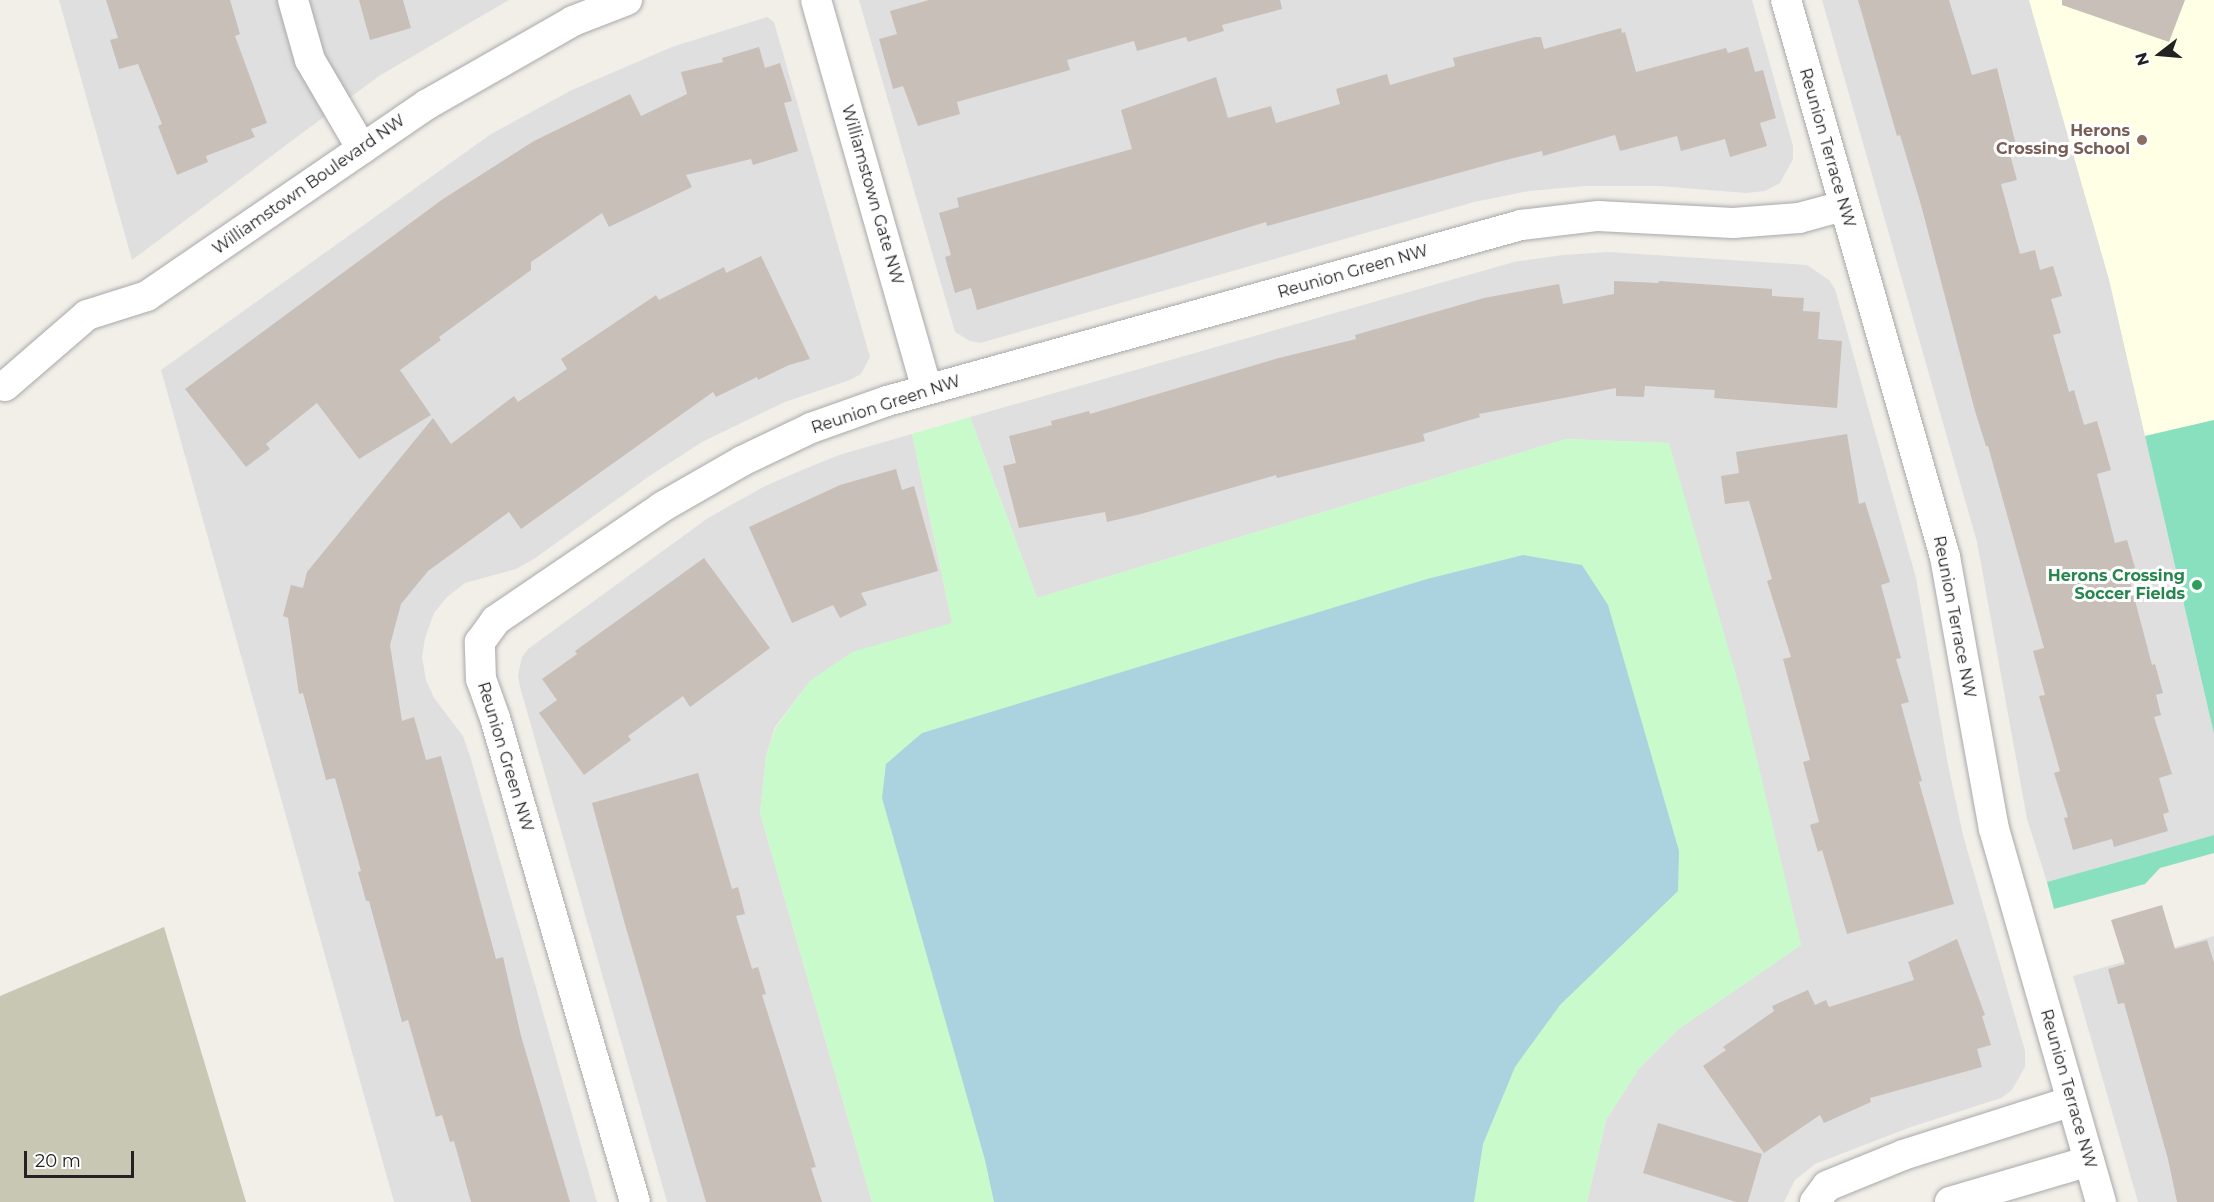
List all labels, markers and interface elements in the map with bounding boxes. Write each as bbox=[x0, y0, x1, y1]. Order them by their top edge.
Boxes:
north arrow bbox=[2130, 24, 2190, 84]
text: N bbox=[2131, 50, 2153, 68]
street label: Reunion Terrace NW bbox=[1795, 66, 1859, 230]
street label: Williamstown Gate NW bbox=[837, 103, 907, 287]
street label: Williamstown Boulevard NW bbox=[209, 111, 409, 259]
place label: Herons Crossing School bbox=[1996, 121, 2130, 159]
marker: Herons Crossing School bbox=[2135, 133, 2149, 147]
street label: Reunion Green NW bbox=[1276, 241, 1430, 303]
street label: Reunion Green NW bbox=[809, 372, 963, 438]
street label: Reunion Terrace NW bbox=[1929, 534, 1979, 700]
place label: Herons Crossing Soccer Fields bbox=[2048, 566, 2185, 604]
marker: Herons Crossing Soccer Fields bbox=[2190, 578, 2204, 592]
street label: Reunion Green NW bbox=[473, 680, 537, 834]
street label: Reunion Terrace NW bbox=[2036, 1007, 2100, 1171]
scale bar bbox=[27, 1139, 136, 1177]
text: 20 m bbox=[35, 1150, 81, 1172]

